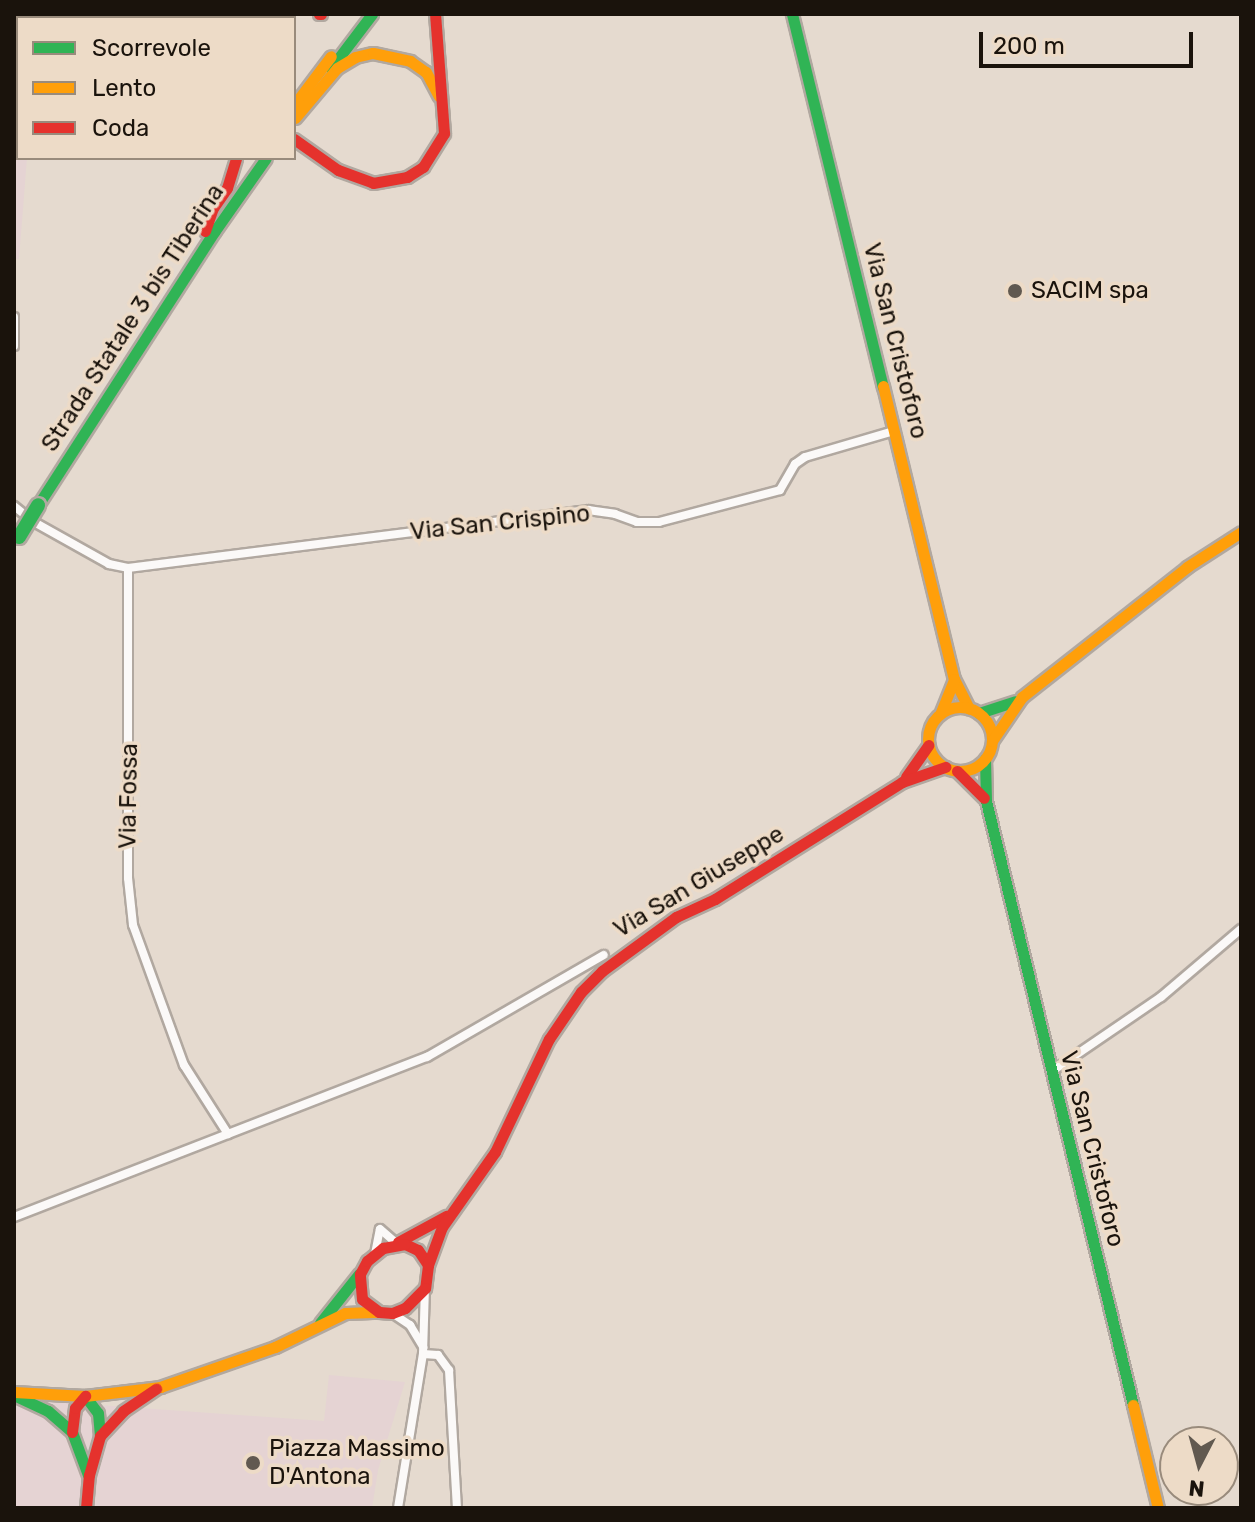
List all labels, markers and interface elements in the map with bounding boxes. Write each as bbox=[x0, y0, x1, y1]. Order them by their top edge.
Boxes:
legend bbox=[16, 16, 296, 160]
scale bar bbox=[983, 16, 1197, 66]
text: 200 m bbox=[993, 32, 1065, 60]
text: Scorrevole bbox=[92, 34, 211, 62]
text: Lento bbox=[92, 74, 156, 102]
text: Coda bbox=[92, 114, 149, 142]
street label: Strada Statale 3 bis Tiberina bbox=[35, 179, 231, 457]
street label: Via San Cristoforo bbox=[857, 240, 933, 442]
place label: SACIM spa bbox=[1031, 277, 1149, 305]
marker: SACIM spa bbox=[1006, 282, 1024, 300]
street label: Via San Crispino bbox=[409, 499, 591, 547]
street label: Via Fossa bbox=[114, 743, 144, 849]
street label: Via San Giuseppe bbox=[609, 820, 789, 944]
street label: Via San Cristoforo bbox=[1054, 1048, 1130, 1250]
north arrow bbox=[1159, 1426, 1239, 1506]
place label: Piazza Massimo D'Antona bbox=[269, 1435, 445, 1491]
marker: Piazza Massimo D'Antona bbox=[244, 1454, 262, 1472]
text: N bbox=[1187, 1474, 1206, 1503]

